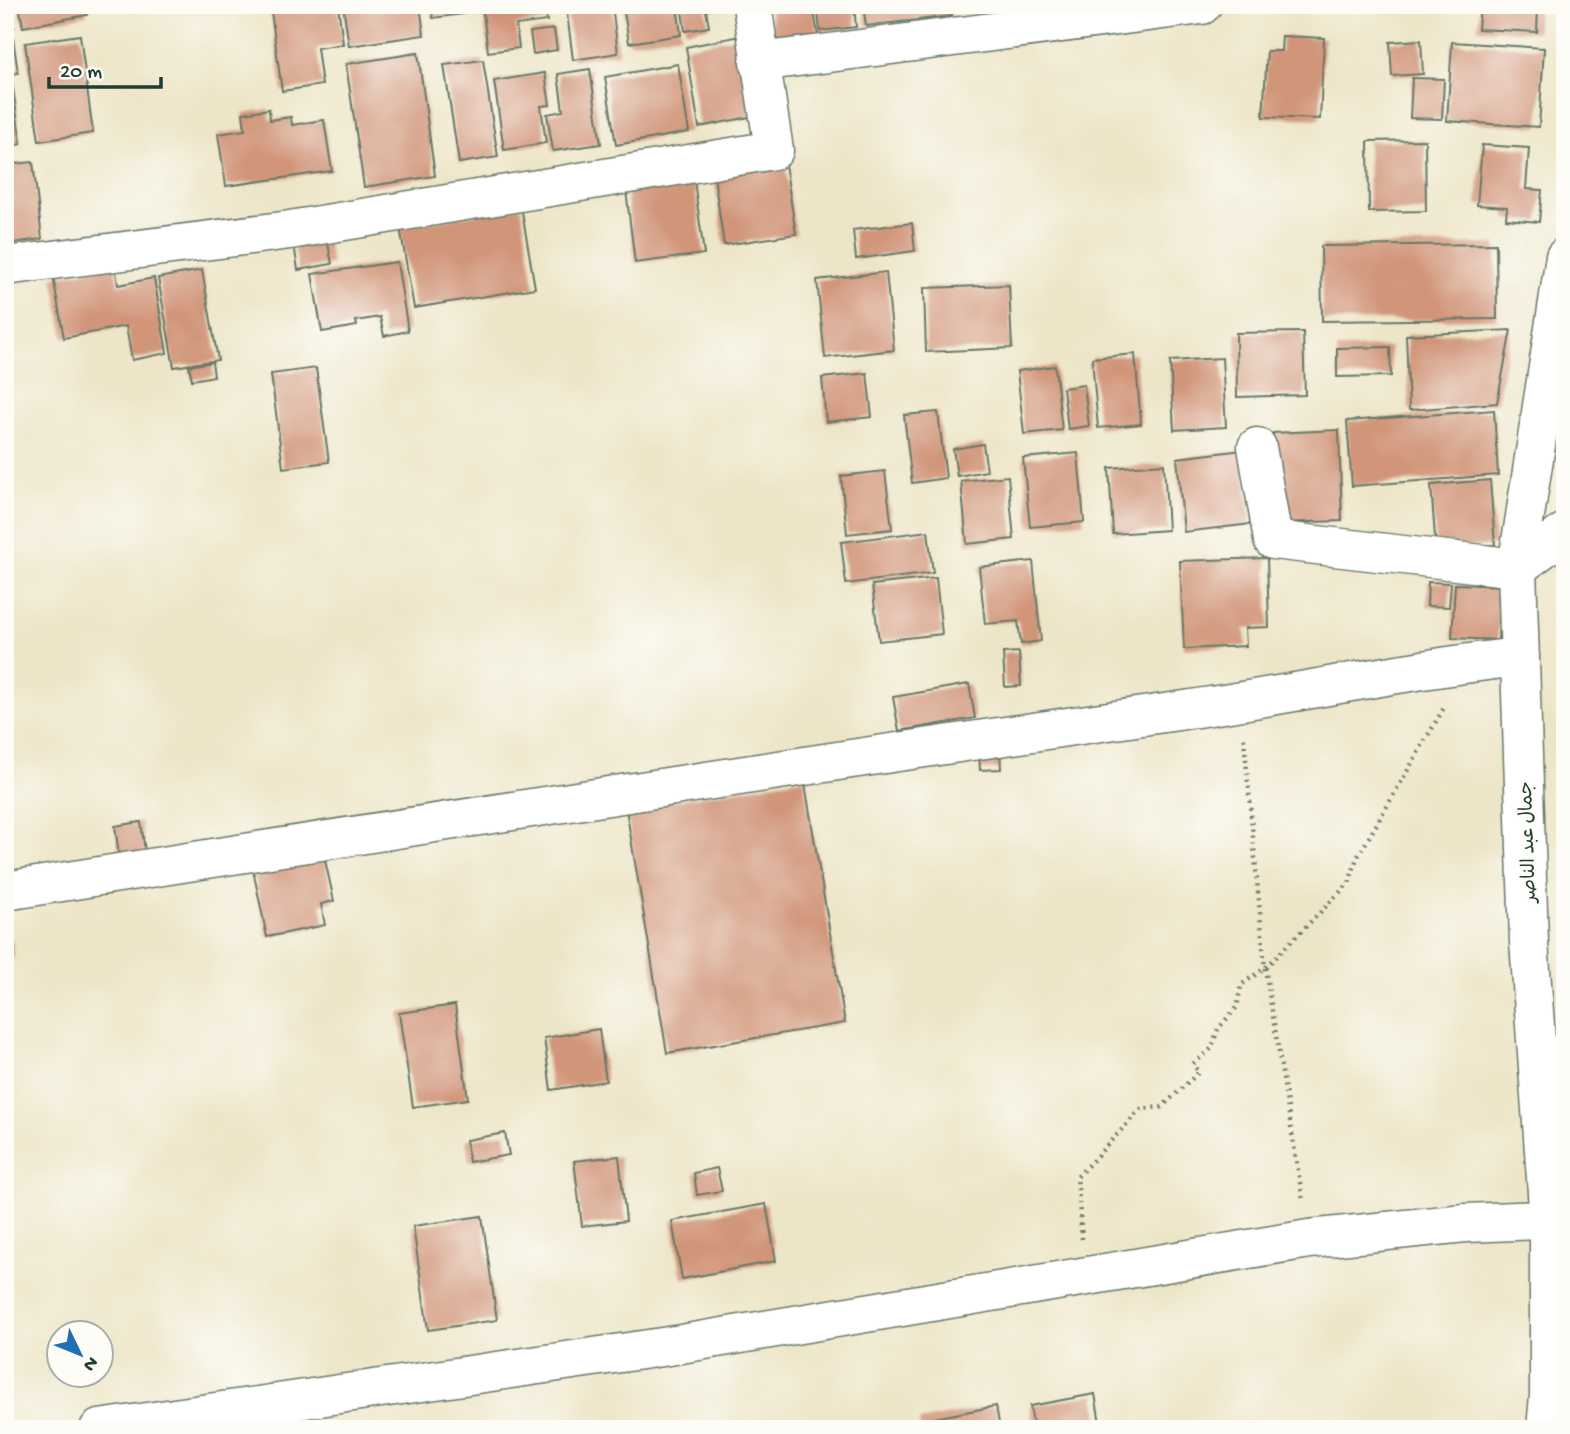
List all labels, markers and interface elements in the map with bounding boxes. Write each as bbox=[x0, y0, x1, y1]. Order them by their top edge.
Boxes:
scale bar bbox=[49, 46, 161, 90]
text: 20 m bbox=[60, 61, 102, 86]
street label: جمال عبد الناصر bbox=[1516, 781, 1543, 905]
north arrow bbox=[46, 1318, 116, 1388]
text: N bbox=[77, 1351, 103, 1376]

